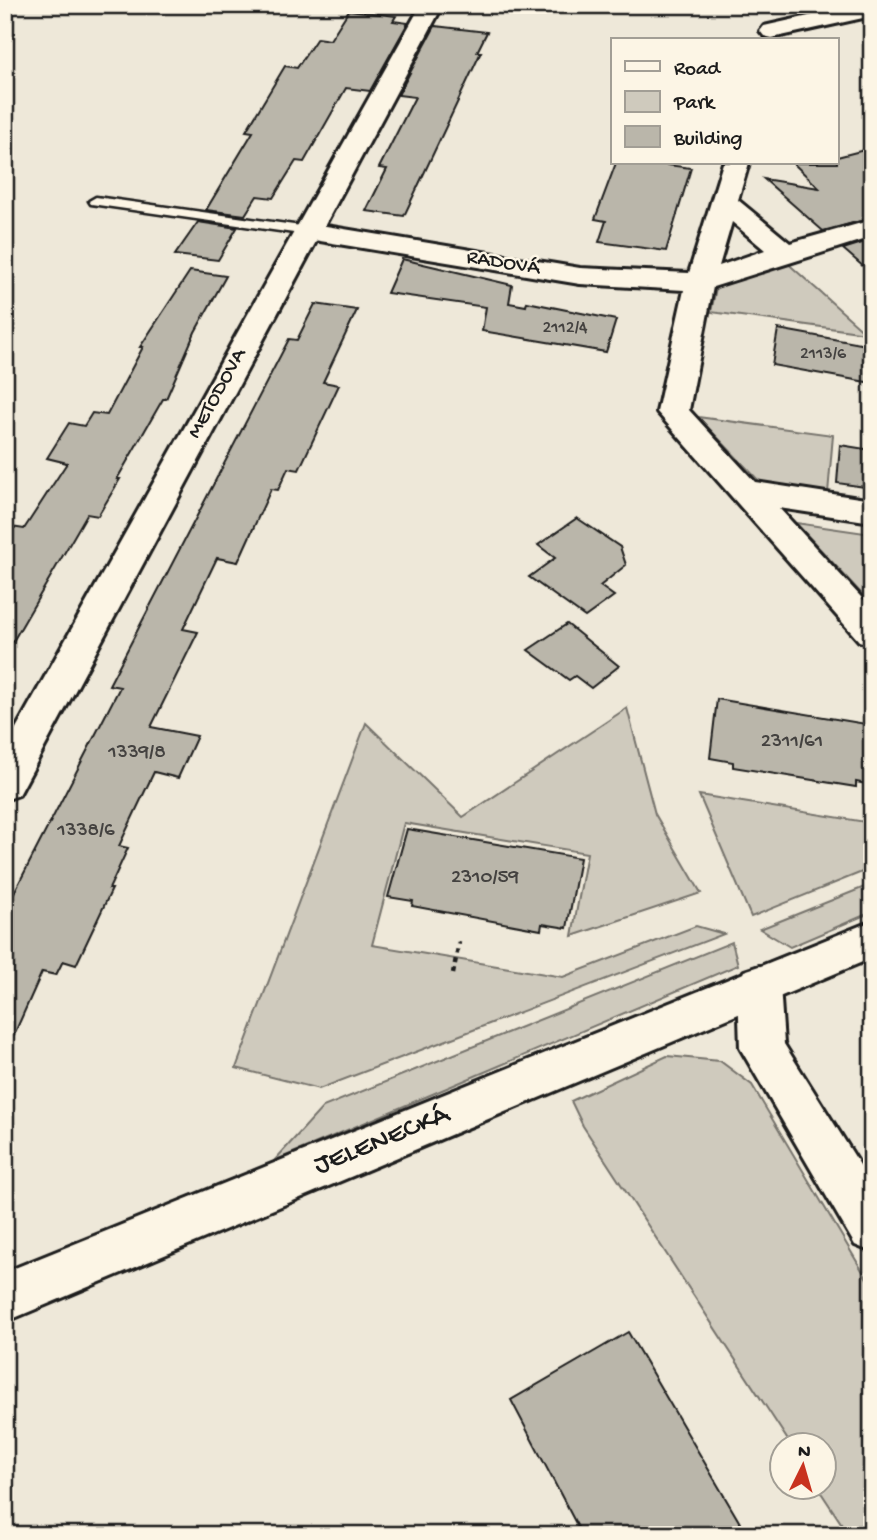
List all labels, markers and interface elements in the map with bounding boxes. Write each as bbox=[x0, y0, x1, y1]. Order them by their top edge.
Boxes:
legend bbox=[611, 38, 838, 164]
text: Road bbox=[674, 58, 722, 83]
text: Park bbox=[673, 92, 717, 117]
text: Building bbox=[673, 128, 743, 153]
street label: RADOVÁ bbox=[465, 245, 543, 282]
house number: 2112/4 bbox=[542, 318, 588, 339]
street label: METODOVA bbox=[183, 343, 254, 443]
house number: 2113/6 bbox=[800, 344, 847, 365]
house number: 2311/61 bbox=[761, 730, 823, 755]
house number: 1339/8 bbox=[107, 741, 166, 766]
house number: 1338/6 bbox=[56, 819, 115, 844]
house number: 2310/59 bbox=[451, 866, 520, 891]
street label: JELENECKÁ bbox=[310, 1098, 456, 1183]
north arrow bbox=[768, 1432, 838, 1502]
text: N bbox=[797, 1441, 811, 1465]

